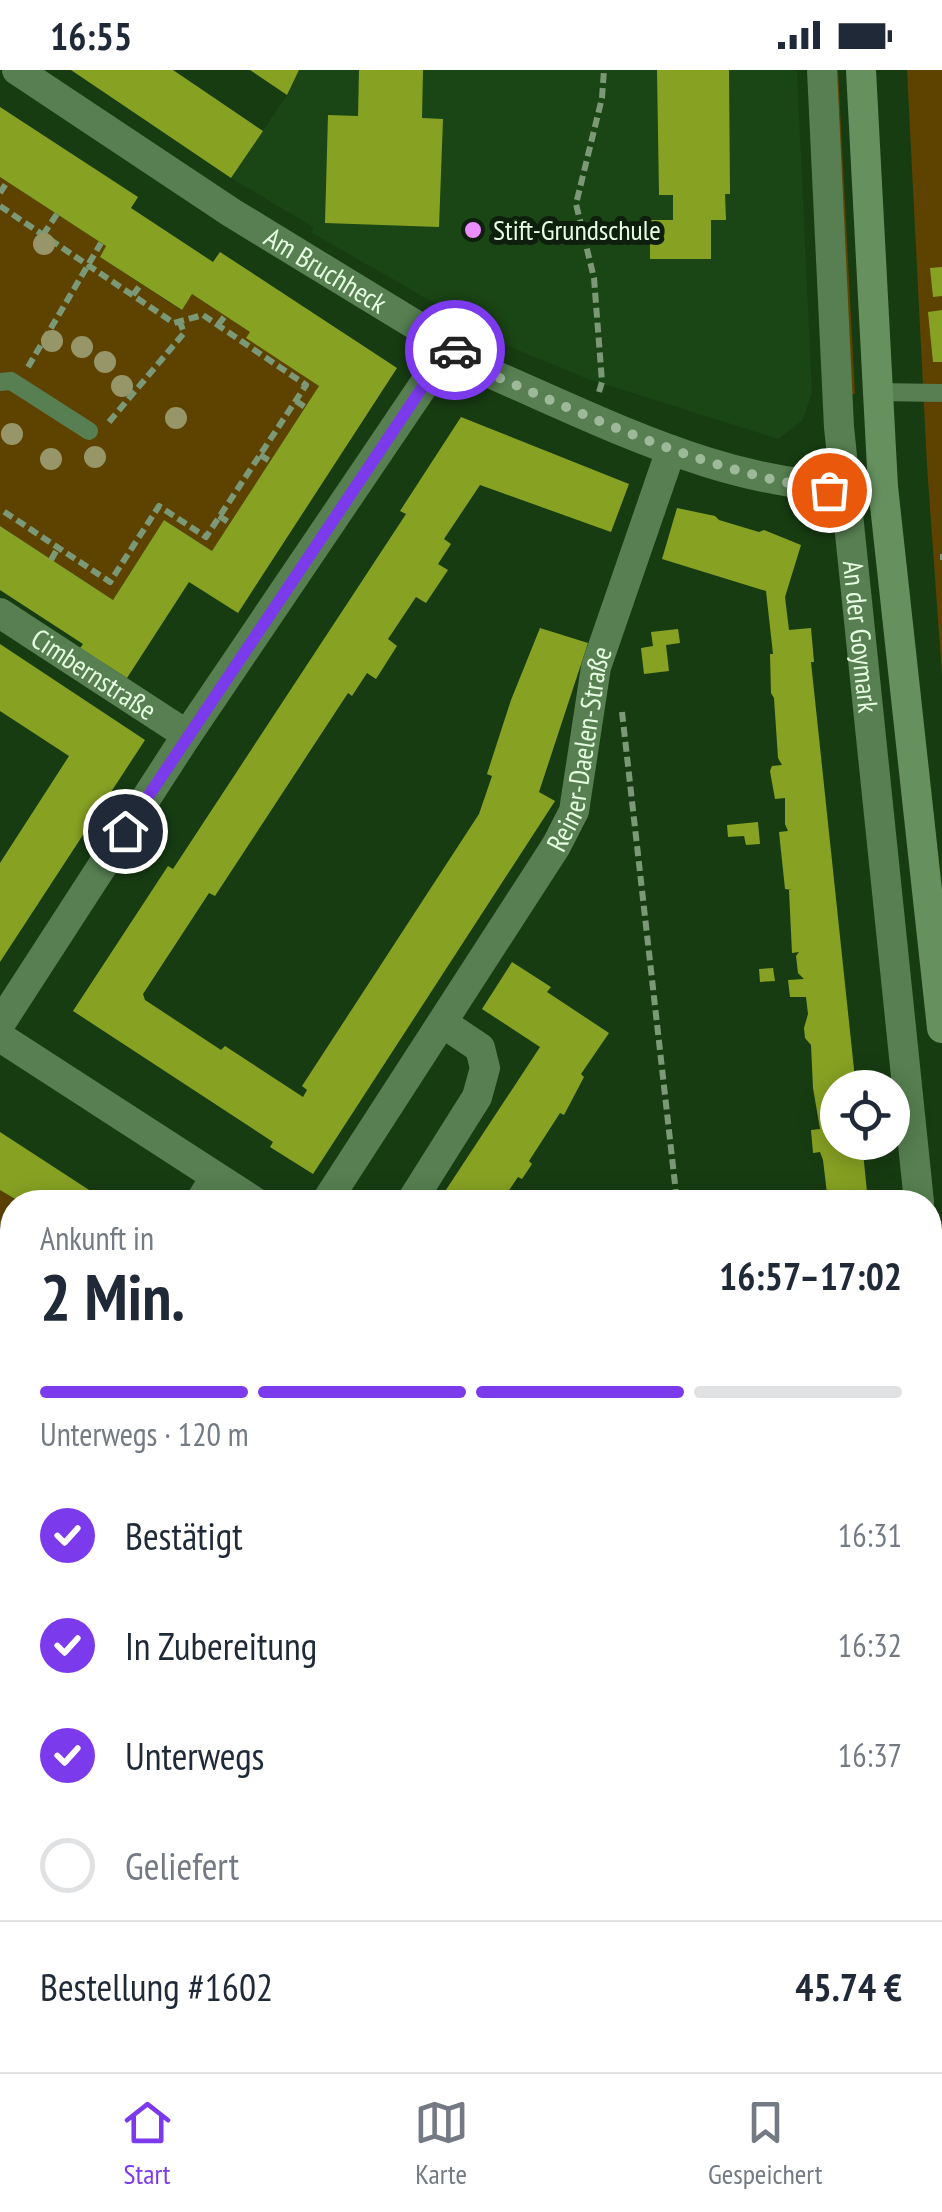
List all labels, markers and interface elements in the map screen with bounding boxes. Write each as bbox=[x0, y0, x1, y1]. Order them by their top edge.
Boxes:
text: 16:55 bbox=[50, 11, 132, 60]
place label: Stift-Grundschule bbox=[493, 211, 661, 248]
street label: Am Bruchheck bbox=[258, 218, 394, 321]
marker: Stift-Grundschule bbox=[462, 219, 484, 241]
courier bbox=[405, 300, 505, 400]
icon: car bbox=[428, 323, 483, 378]
pin bbox=[787, 448, 872, 533]
icon: bag bbox=[802, 463, 857, 518]
street label: An der Goymark bbox=[835, 558, 887, 715]
street label: Cimbernstraße bbox=[24, 619, 164, 728]
street label: Reiner-Daelen-Straße bbox=[537, 641, 620, 857]
pin bbox=[83, 789, 168, 874]
icon: home bbox=[98, 804, 153, 859]
map controls bbox=[820, 1070, 910, 1160]
button: locate bbox=[820, 1070, 910, 1160]
text: Ankunft in bbox=[40, 1217, 154, 1259]
text: 16:57–17:02 bbox=[719, 1251, 902, 1300]
text: 2 Min. bbox=[40, 1254, 185, 1338]
text: Unterwegs · 120 m bbox=[40, 1413, 249, 1455]
icon: check bbox=[40, 1508, 95, 1563]
text: Bestätigt bbox=[125, 1511, 243, 1560]
text: 16:31 bbox=[838, 1514, 902, 1556]
icon: check bbox=[40, 1618, 95, 1673]
text: In Zubereitung bbox=[125, 1621, 317, 1670]
text: 16:32 bbox=[838, 1624, 902, 1666]
icon: check bbox=[40, 1728, 95, 1783]
text: Unterwegs bbox=[125, 1731, 264, 1780]
text: 16:37 bbox=[838, 1734, 902, 1776]
text: Geliefert bbox=[125, 1841, 239, 1890]
text: Bestellung #1602 bbox=[40, 1962, 273, 2011]
text: 45.74 € bbox=[795, 1962, 902, 2011]
tab: Start bbox=[120, 2095, 175, 2192]
tab: Karte bbox=[414, 2095, 469, 2192]
tab: Gespeichert bbox=[708, 2095, 822, 2192]

